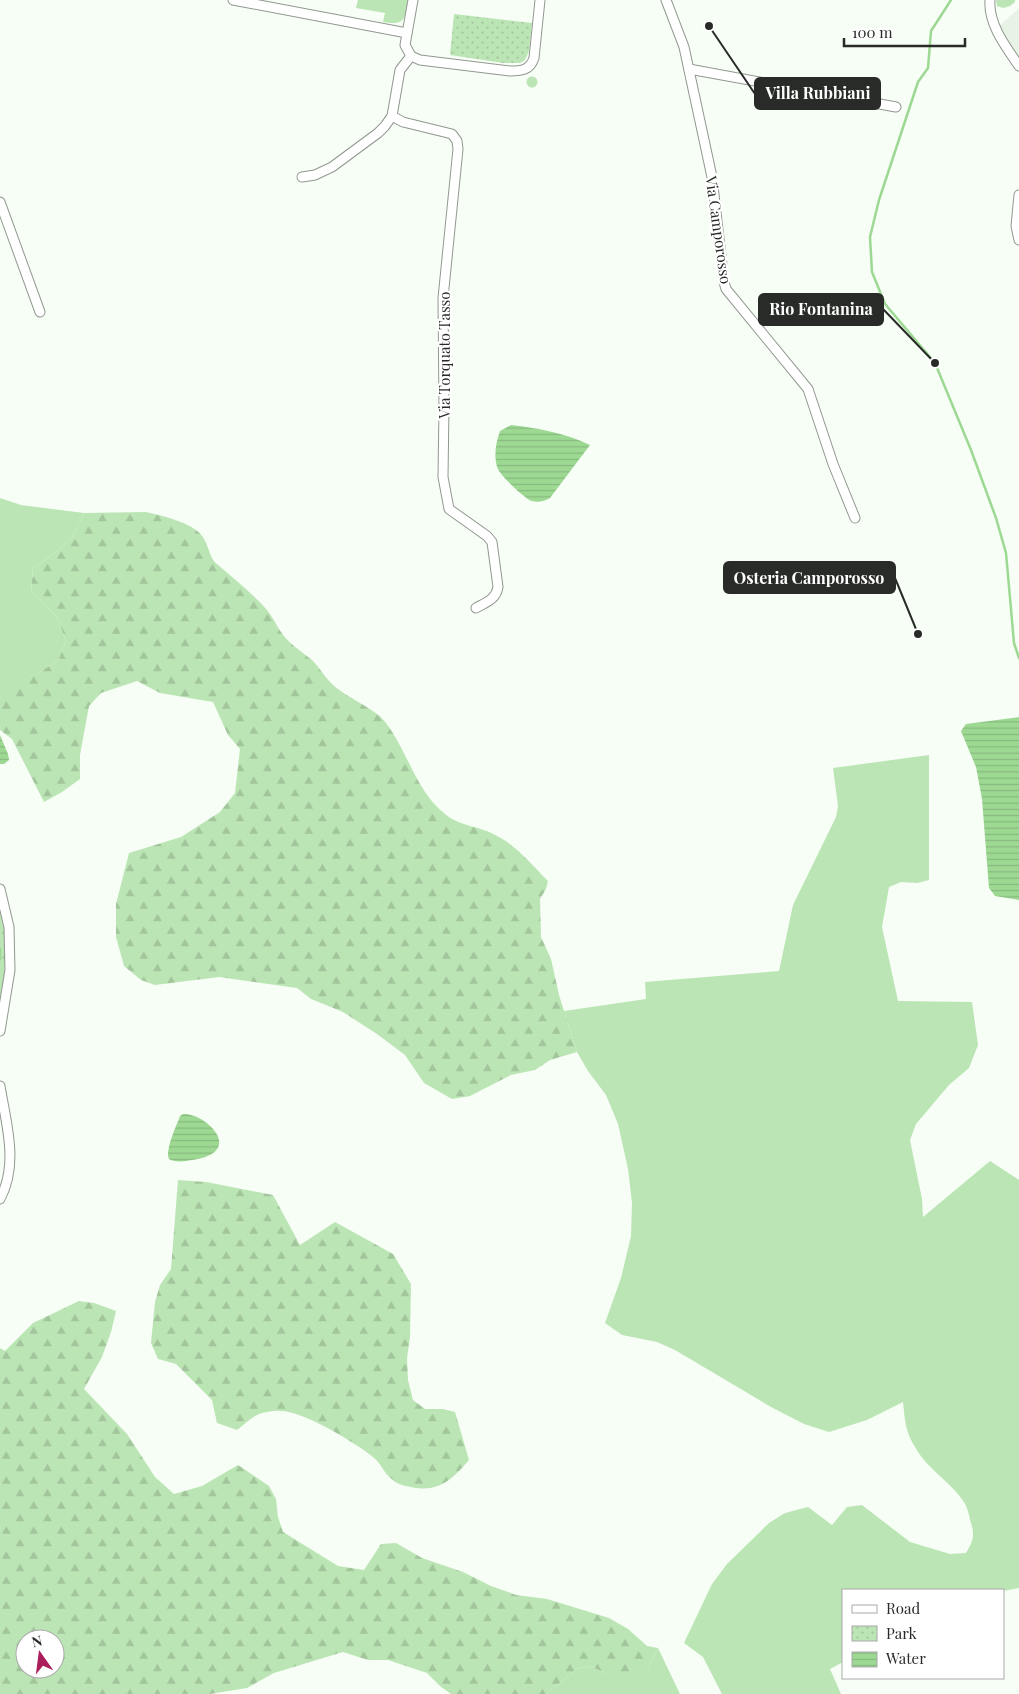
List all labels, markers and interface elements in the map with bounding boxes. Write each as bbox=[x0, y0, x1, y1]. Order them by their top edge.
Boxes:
scale bar bbox=[844, 15, 965, 47]
text: 100 m bbox=[852, 22, 893, 42]
callout: Villa Rubbiani bbox=[755, 78, 880, 109]
text: Villa Rubbiani bbox=[765, 82, 870, 103]
street label: Via Camporosso bbox=[701, 174, 736, 285]
street label: Via Torquato Tasso bbox=[434, 291, 454, 420]
callout: Rio Fontanina bbox=[759, 294, 883, 325]
text: Rio Fontanina bbox=[769, 298, 874, 319]
callout: Osteria Camporosso bbox=[724, 562, 895, 593]
text: Osteria Camporosso bbox=[734, 567, 884, 588]
legend bbox=[842, 1589, 1004, 1679]
text: Road bbox=[886, 1598, 920, 1618]
text: Park bbox=[886, 1623, 918, 1643]
north arrow bbox=[15, 1629, 65, 1679]
text: N bbox=[30, 1630, 44, 1651]
text: Water bbox=[885, 1648, 926, 1668]

